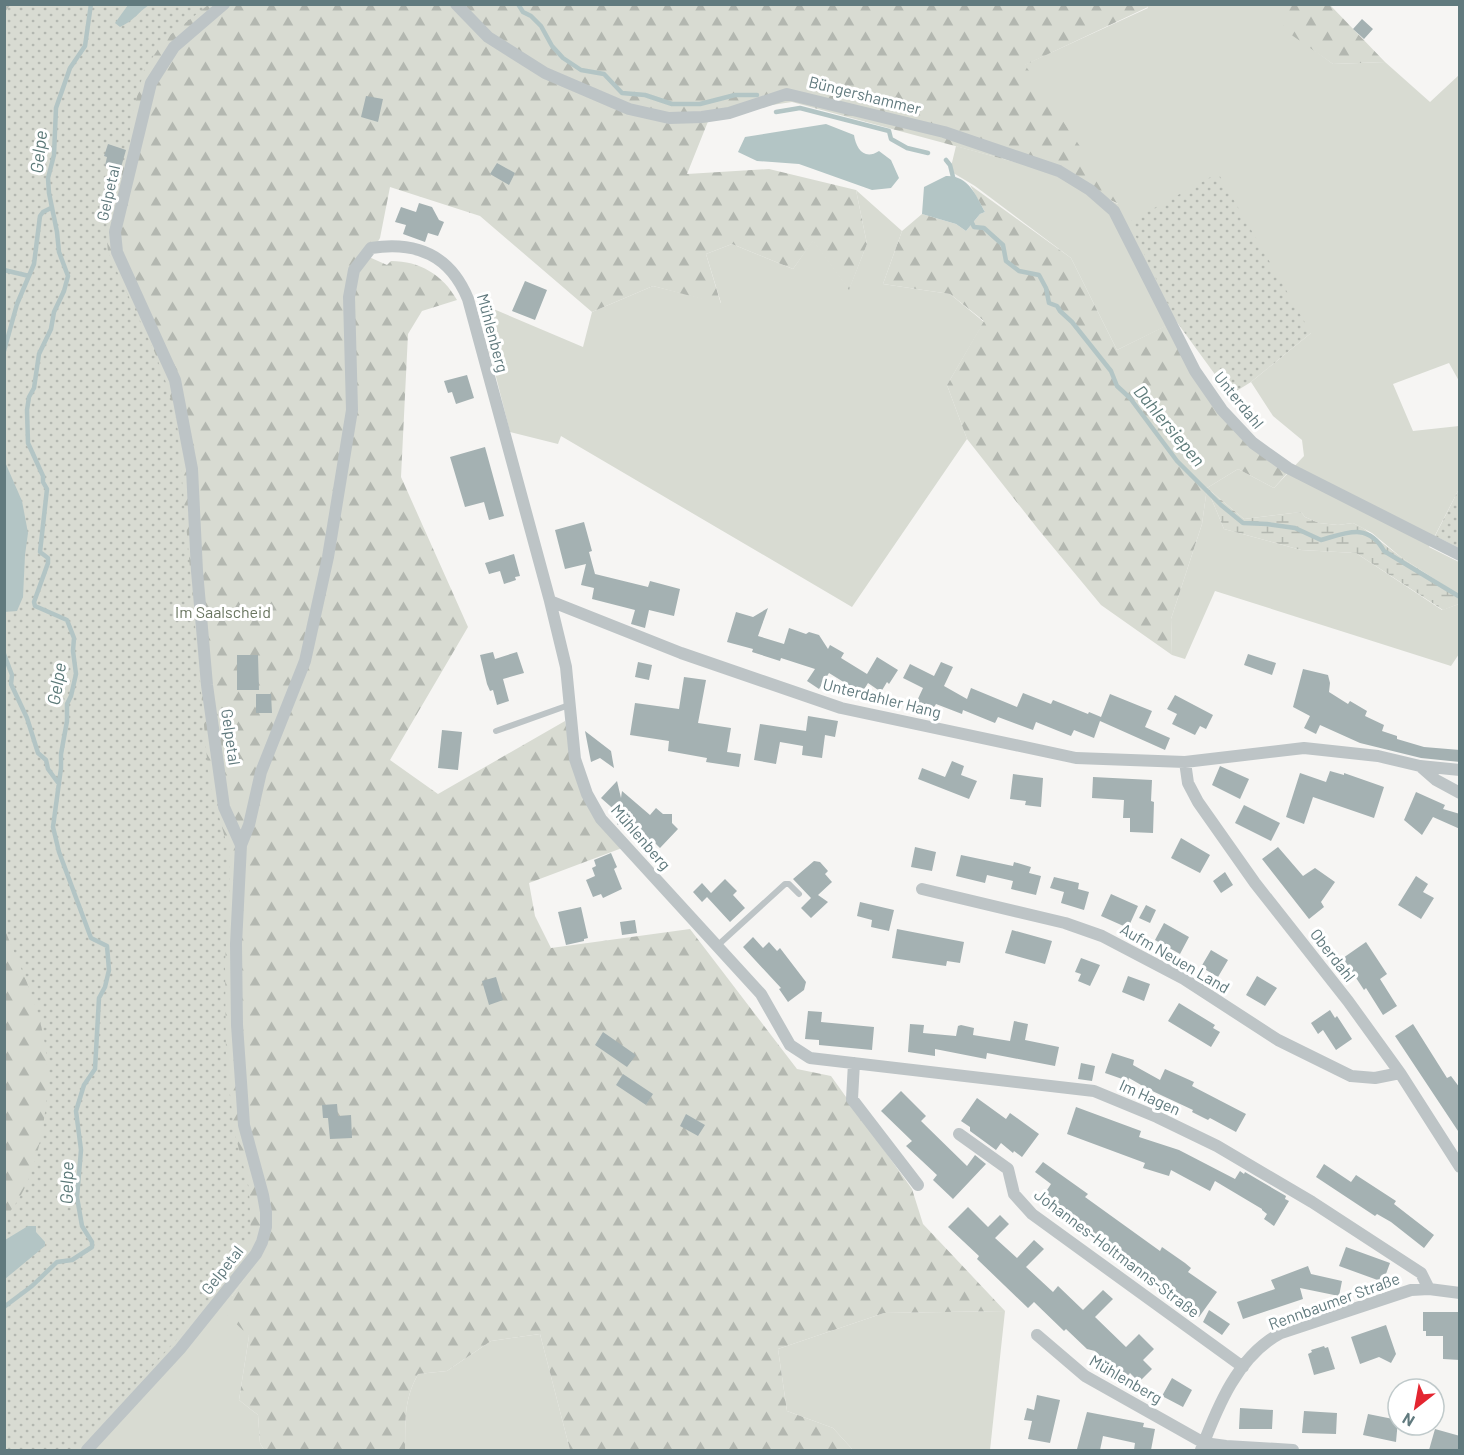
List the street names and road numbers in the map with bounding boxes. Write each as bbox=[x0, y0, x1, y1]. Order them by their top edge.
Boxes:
street label: Büngershammer bbox=[807, 71, 923, 118]
street label: Gelpetal bbox=[92, 163, 123, 223]
street label: Mühlenberg bbox=[474, 291, 513, 374]
street label: Unterdahl bbox=[1211, 367, 1268, 432]
street label: Unterdahler Hang bbox=[821, 674, 943, 721]
street label: Gelpetal bbox=[218, 707, 245, 766]
street label: Mühlenberg bbox=[608, 800, 675, 873]
street label: Aufm Neuen Land bbox=[1117, 919, 1233, 997]
street label: Oberdahl bbox=[1307, 924, 1360, 985]
street label: Im Hagen bbox=[1117, 1075, 1184, 1118]
street label: Johannes-Holtmanns-Straße bbox=[1031, 1184, 1204, 1321]
street label: Gelpetal bbox=[197, 1241, 247, 1298]
street label: Rennbaumer Straße bbox=[1266, 1268, 1402, 1333]
street label: Mühlenberg bbox=[1086, 1350, 1166, 1407]

